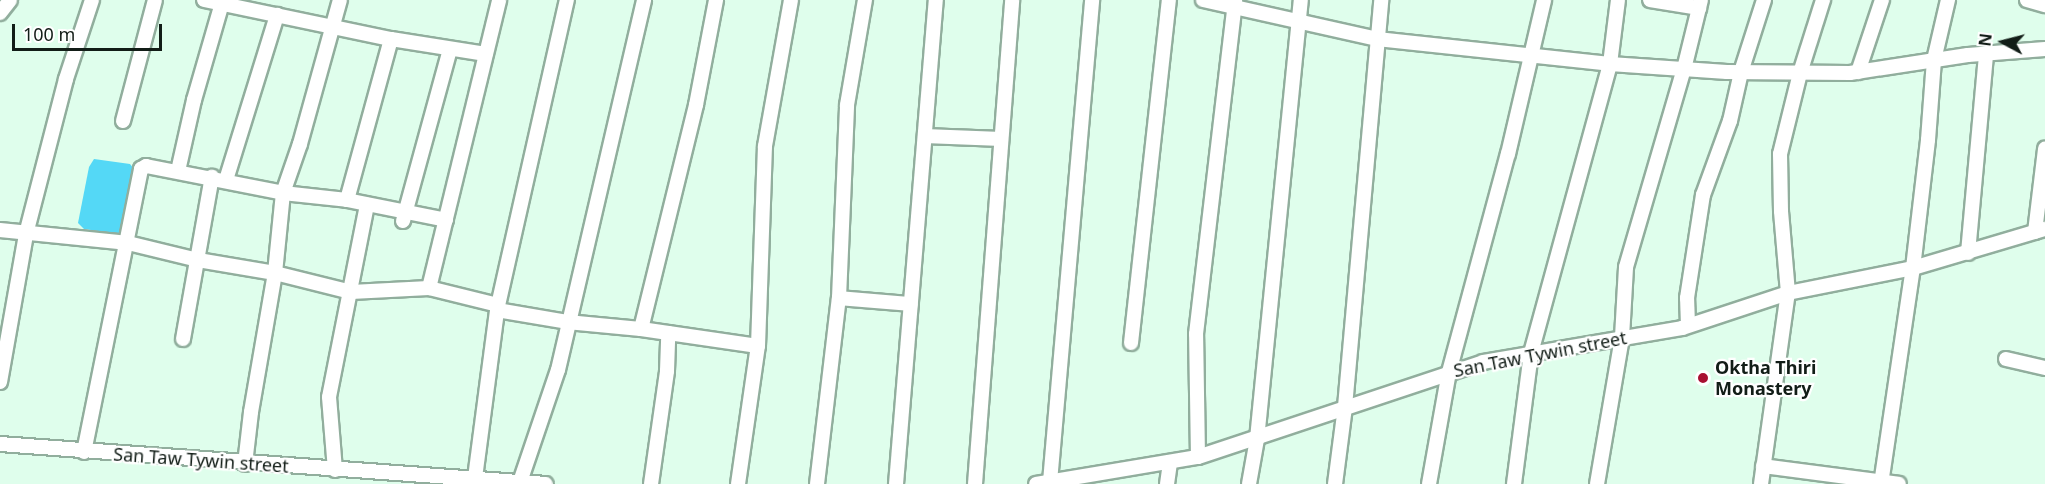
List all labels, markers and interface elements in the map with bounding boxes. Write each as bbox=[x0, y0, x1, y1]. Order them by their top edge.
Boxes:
scale bar bbox=[15, 12, 165, 50]
north arrow bbox=[1973, 12, 2033, 72]
text: 100 m bbox=[23, 22, 75, 46]
text: N bbox=[1973, 32, 1997, 48]
street label: San Taw Tywin street bbox=[1452, 327, 1628, 381]
place label: Oktha Thiri Monastery bbox=[1715, 357, 1816, 400]
marker: Oktha Thiri Monastery bbox=[1696, 371, 1710, 385]
street label: San Taw Tywin street bbox=[113, 443, 289, 477]

